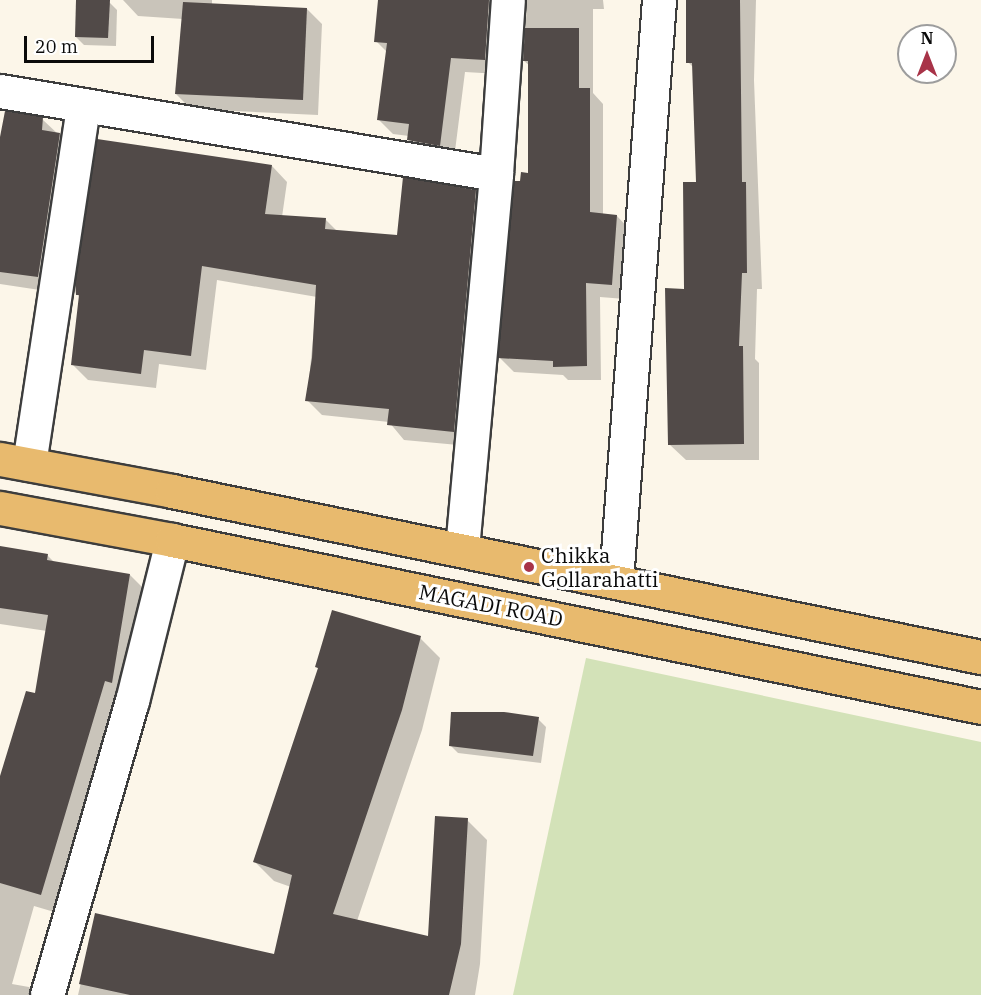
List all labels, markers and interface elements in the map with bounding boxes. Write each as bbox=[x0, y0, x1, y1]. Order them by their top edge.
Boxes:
scale bar bbox=[27, 24, 158, 62]
north arrow bbox=[897, 24, 957, 84]
text: N bbox=[921, 28, 933, 48]
text: 20 m bbox=[35, 35, 78, 58]
place label: Chikka Gollarahatti bbox=[541, 542, 658, 592]
marker: Chikka Gollarahatti bbox=[522, 560, 536, 574]
street label: MAGADI ROAD bbox=[417, 579, 565, 631]

